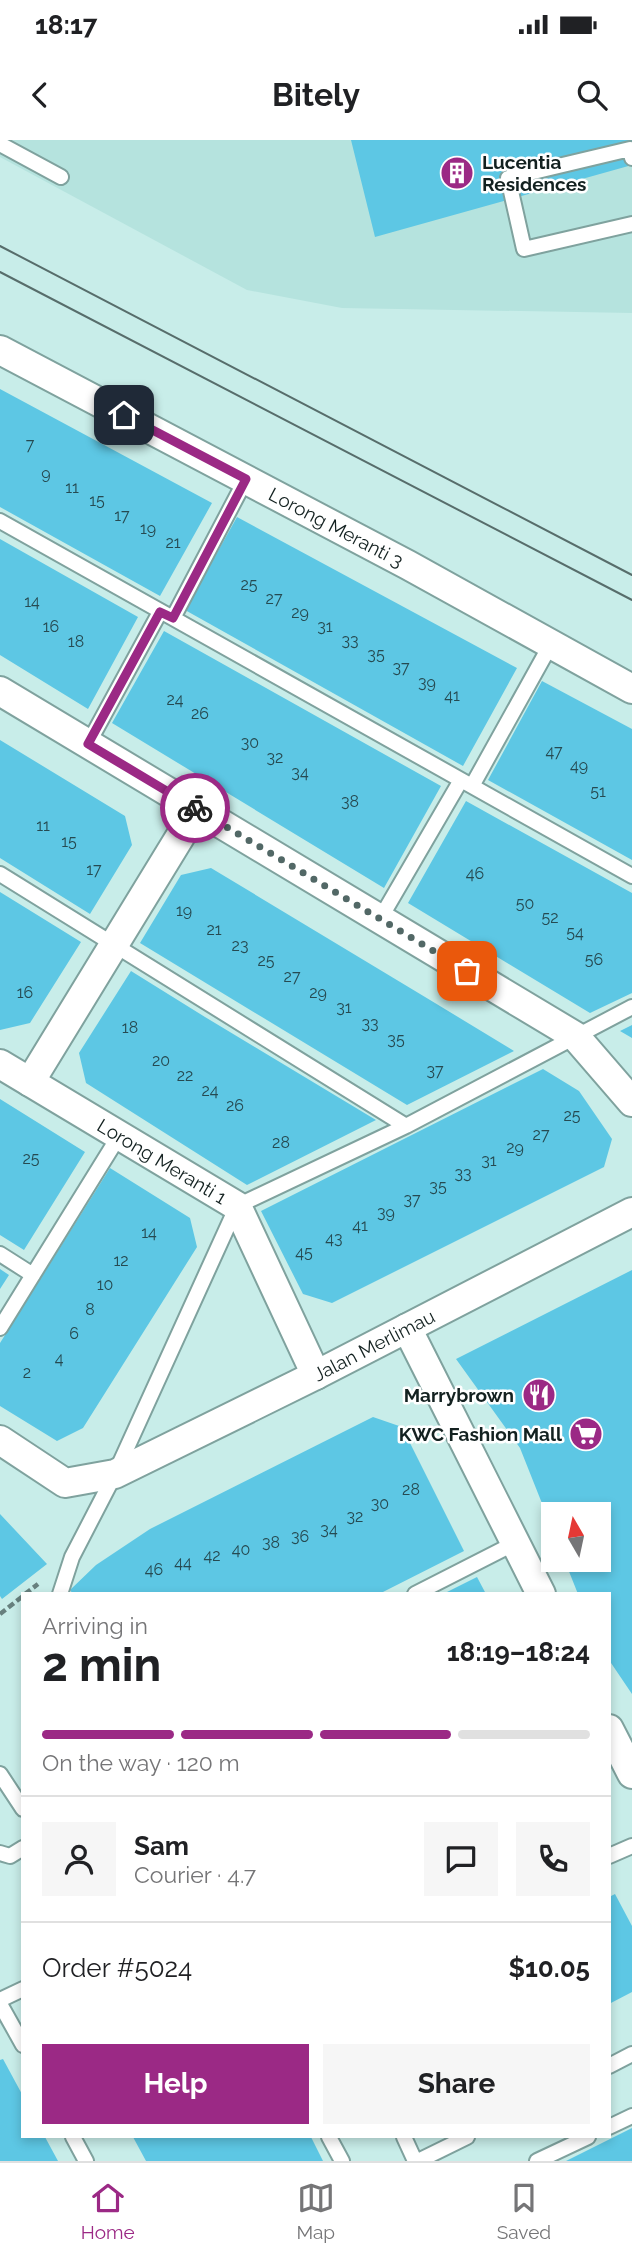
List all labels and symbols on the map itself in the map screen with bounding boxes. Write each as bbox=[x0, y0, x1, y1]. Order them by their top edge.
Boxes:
place label: Lucentia Residences bbox=[482, 151, 586, 195]
building icon: Lucentia Residences bbox=[438, 154, 476, 192]
pin bbox=[94, 385, 154, 445]
house number: 7 bbox=[26, 435, 35, 454]
house number: 9 bbox=[41, 464, 51, 483]
house number: 11 bbox=[65, 478, 79, 497]
street label: Lorong Meranti 3 bbox=[265, 483, 407, 572]
house number: 15 bbox=[89, 491, 105, 510]
house number: 17 bbox=[114, 506, 130, 525]
house number: 19 bbox=[140, 519, 156, 538]
house number: 21 bbox=[165, 533, 181, 552]
house number: 25 bbox=[240, 575, 258, 594]
house number: 27 bbox=[266, 589, 283, 608]
house number: 14 bbox=[24, 592, 40, 611]
house number: 29 bbox=[291, 603, 309, 622]
house number: 16 bbox=[43, 617, 59, 636]
house number: 31 bbox=[317, 617, 333, 636]
house number: 33 bbox=[341, 631, 359, 650]
house number: 18 bbox=[68, 632, 84, 651]
house number: 35 bbox=[367, 645, 385, 664]
house number: 37 bbox=[392, 658, 410, 677]
house number: 39 bbox=[418, 673, 436, 692]
house number: 41 bbox=[444, 686, 460, 705]
house number: 24 bbox=[166, 690, 184, 709]
house number: 26 bbox=[191, 704, 209, 723]
house number: 30 bbox=[241, 733, 259, 752]
house number: 47 bbox=[545, 742, 563, 761]
house number: 32 bbox=[267, 748, 283, 767]
house number: 49 bbox=[570, 756, 588, 775]
house number: 34 bbox=[291, 763, 309, 782]
courier bbox=[160, 773, 230, 843]
house number: 51 bbox=[590, 782, 606, 801]
house number: 38 bbox=[341, 792, 359, 811]
house number: 11 bbox=[36, 816, 50, 835]
house number: 15 bbox=[61, 832, 77, 851]
house number: 17 bbox=[86, 860, 102, 879]
house number: 46 bbox=[466, 864, 484, 883]
house number: 50 bbox=[516, 894, 534, 913]
house number: 19 bbox=[176, 901, 192, 920]
house number: 52 bbox=[541, 908, 559, 927]
house number: 21 bbox=[206, 920, 222, 939]
house number: 54 bbox=[566, 923, 584, 942]
house number: 23 bbox=[232, 936, 248, 955]
pin bbox=[437, 941, 497, 1001]
house number: 56 bbox=[585, 950, 603, 969]
house number: 25 bbox=[257, 951, 275, 970]
house number: 27 bbox=[284, 967, 301, 986]
house number: 16 bbox=[17, 983, 33, 1002]
house number: 29 bbox=[309, 983, 327, 1002]
house number: 31 bbox=[336, 998, 352, 1017]
house number: 33 bbox=[361, 1014, 379, 1033]
house number: 18 bbox=[122, 1018, 138, 1037]
house number: 35 bbox=[387, 1030, 405, 1049]
house number: 20 bbox=[152, 1051, 170, 1070]
house number: 37 bbox=[426, 1061, 444, 1080]
house number: 22 bbox=[177, 1066, 193, 1085]
house number: 24 bbox=[201, 1081, 219, 1100]
house number: 26 bbox=[226, 1096, 244, 1115]
house number: 25 bbox=[563, 1106, 581, 1125]
street label: Lorong Meranti 1 bbox=[94, 1114, 231, 1208]
house number: 27 bbox=[533, 1125, 550, 1144]
house number: 28 bbox=[272, 1133, 290, 1152]
house number: 29 bbox=[506, 1138, 524, 1157]
house number: 25 bbox=[22, 1149, 40, 1168]
house number: 31 bbox=[481, 1151, 497, 1170]
house number: 33 bbox=[454, 1164, 472, 1183]
house number: 35 bbox=[429, 1177, 447, 1196]
house number: 37 bbox=[403, 1190, 421, 1209]
house number: 39 bbox=[377, 1203, 395, 1222]
house number: 41 bbox=[352, 1216, 368, 1235]
house number: 14 bbox=[141, 1223, 157, 1242]
house number: 43 bbox=[325, 1229, 343, 1248]
house number: 45 bbox=[295, 1243, 313, 1262]
house number: 12 bbox=[113, 1251, 129, 1270]
house number: 10 bbox=[97, 1275, 113, 1294]
house number: 8 bbox=[85, 1300, 95, 1319]
street label: Jalan Merlimau bbox=[310, 1305, 438, 1386]
house number: 6 bbox=[69, 1324, 79, 1343]
house number: 4 bbox=[55, 1349, 64, 1368]
house number: 2 bbox=[23, 1363, 31, 1382]
restaurant icon: Marrybrown bbox=[520, 1376, 558, 1414]
place label: Marrybrown bbox=[404, 1384, 514, 1406]
supermarket icon: KWC Fashion Mall bbox=[567, 1415, 605, 1453]
place label: KWC Fashion Mall bbox=[399, 1423, 563, 1445]
house number: 28 bbox=[402, 1480, 420, 1499]
house number: 30 bbox=[371, 1494, 389, 1513]
north arrow bbox=[541, 1502, 611, 1572]
house number: 32 bbox=[347, 1507, 363, 1526]
house number: 34 bbox=[320, 1520, 338, 1539]
house number: 36 bbox=[291, 1527, 309, 1546]
house number: 38 bbox=[262, 1533, 280, 1552]
house number: 40 bbox=[232, 1540, 250, 1559]
house number: 42 bbox=[203, 1546, 221, 1565]
house number: 44 bbox=[174, 1553, 192, 1572]
house number: 46 bbox=[145, 1560, 163, 1579]

